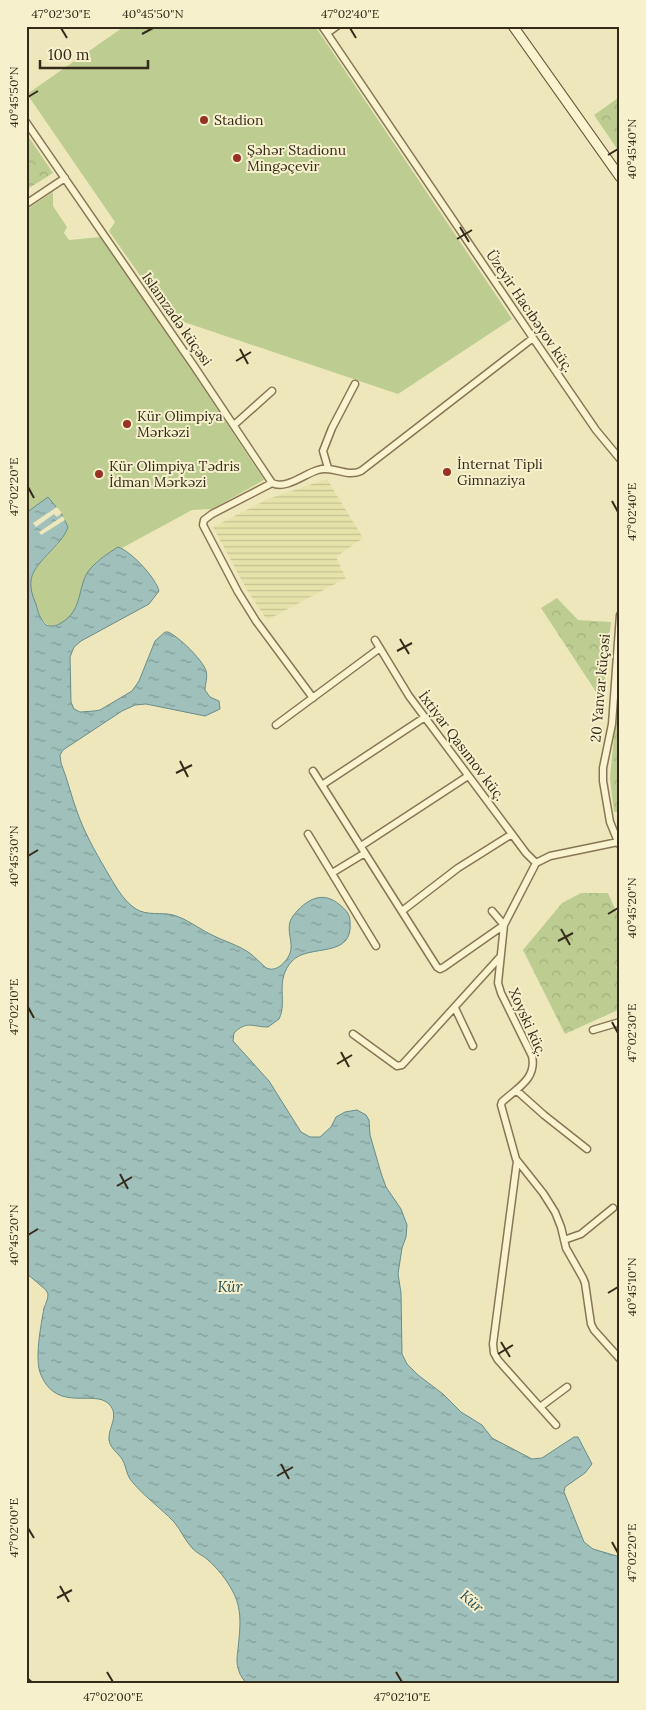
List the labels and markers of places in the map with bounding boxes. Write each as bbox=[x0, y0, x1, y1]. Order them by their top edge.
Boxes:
place label: Stadion bbox=[214, 111, 264, 129]
marker: Stadion bbox=[198, 114, 210, 126]
place label: Şəhər Stadionu Mingəçevir bbox=[247, 141, 346, 175]
marker: Şəhər Stadionu Mingəçevir bbox=[231, 152, 243, 164]
place label: Kür Olimpiya Mərkəzi bbox=[137, 407, 223, 441]
marker: Kür Olimpiya Mərkəzi bbox=[121, 418, 133, 430]
place label: İnternat Tipli Gimnaziya bbox=[457, 455, 543, 489]
place label: Kür Olimpiya Tədris İdman Mərkəzi bbox=[109, 457, 240, 491]
marker: İnternat Tipli Gimnaziya bbox=[441, 466, 453, 478]
marker: Kür Olimpiya Tədris İdman Mərkəzi bbox=[93, 468, 105, 480]

